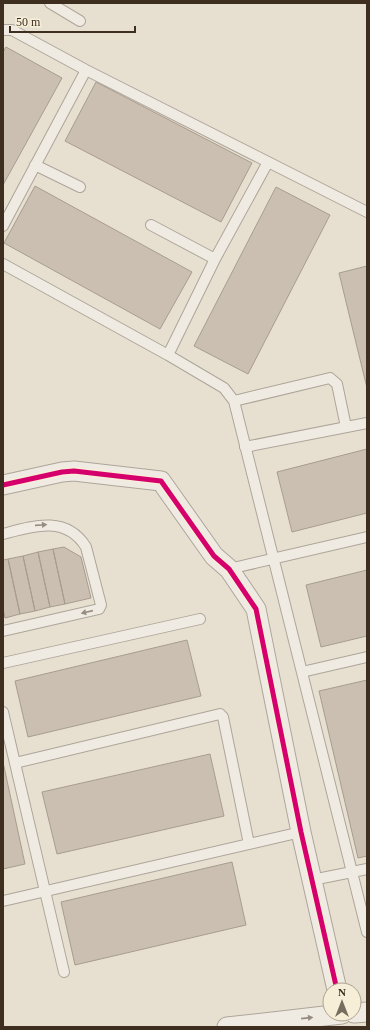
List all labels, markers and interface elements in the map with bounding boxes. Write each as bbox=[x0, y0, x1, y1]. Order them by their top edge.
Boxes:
scale bar bbox=[10, 8, 135, 34]
text: 50 m bbox=[16, 15, 41, 29]
one-way arrow bbox=[35, 522, 47, 529]
one-way arrow bbox=[81, 610, 93, 616]
north arrow bbox=[322, 982, 362, 1022]
text: N bbox=[338, 986, 346, 998]
one-way arrow bbox=[301, 1015, 314, 1021]

